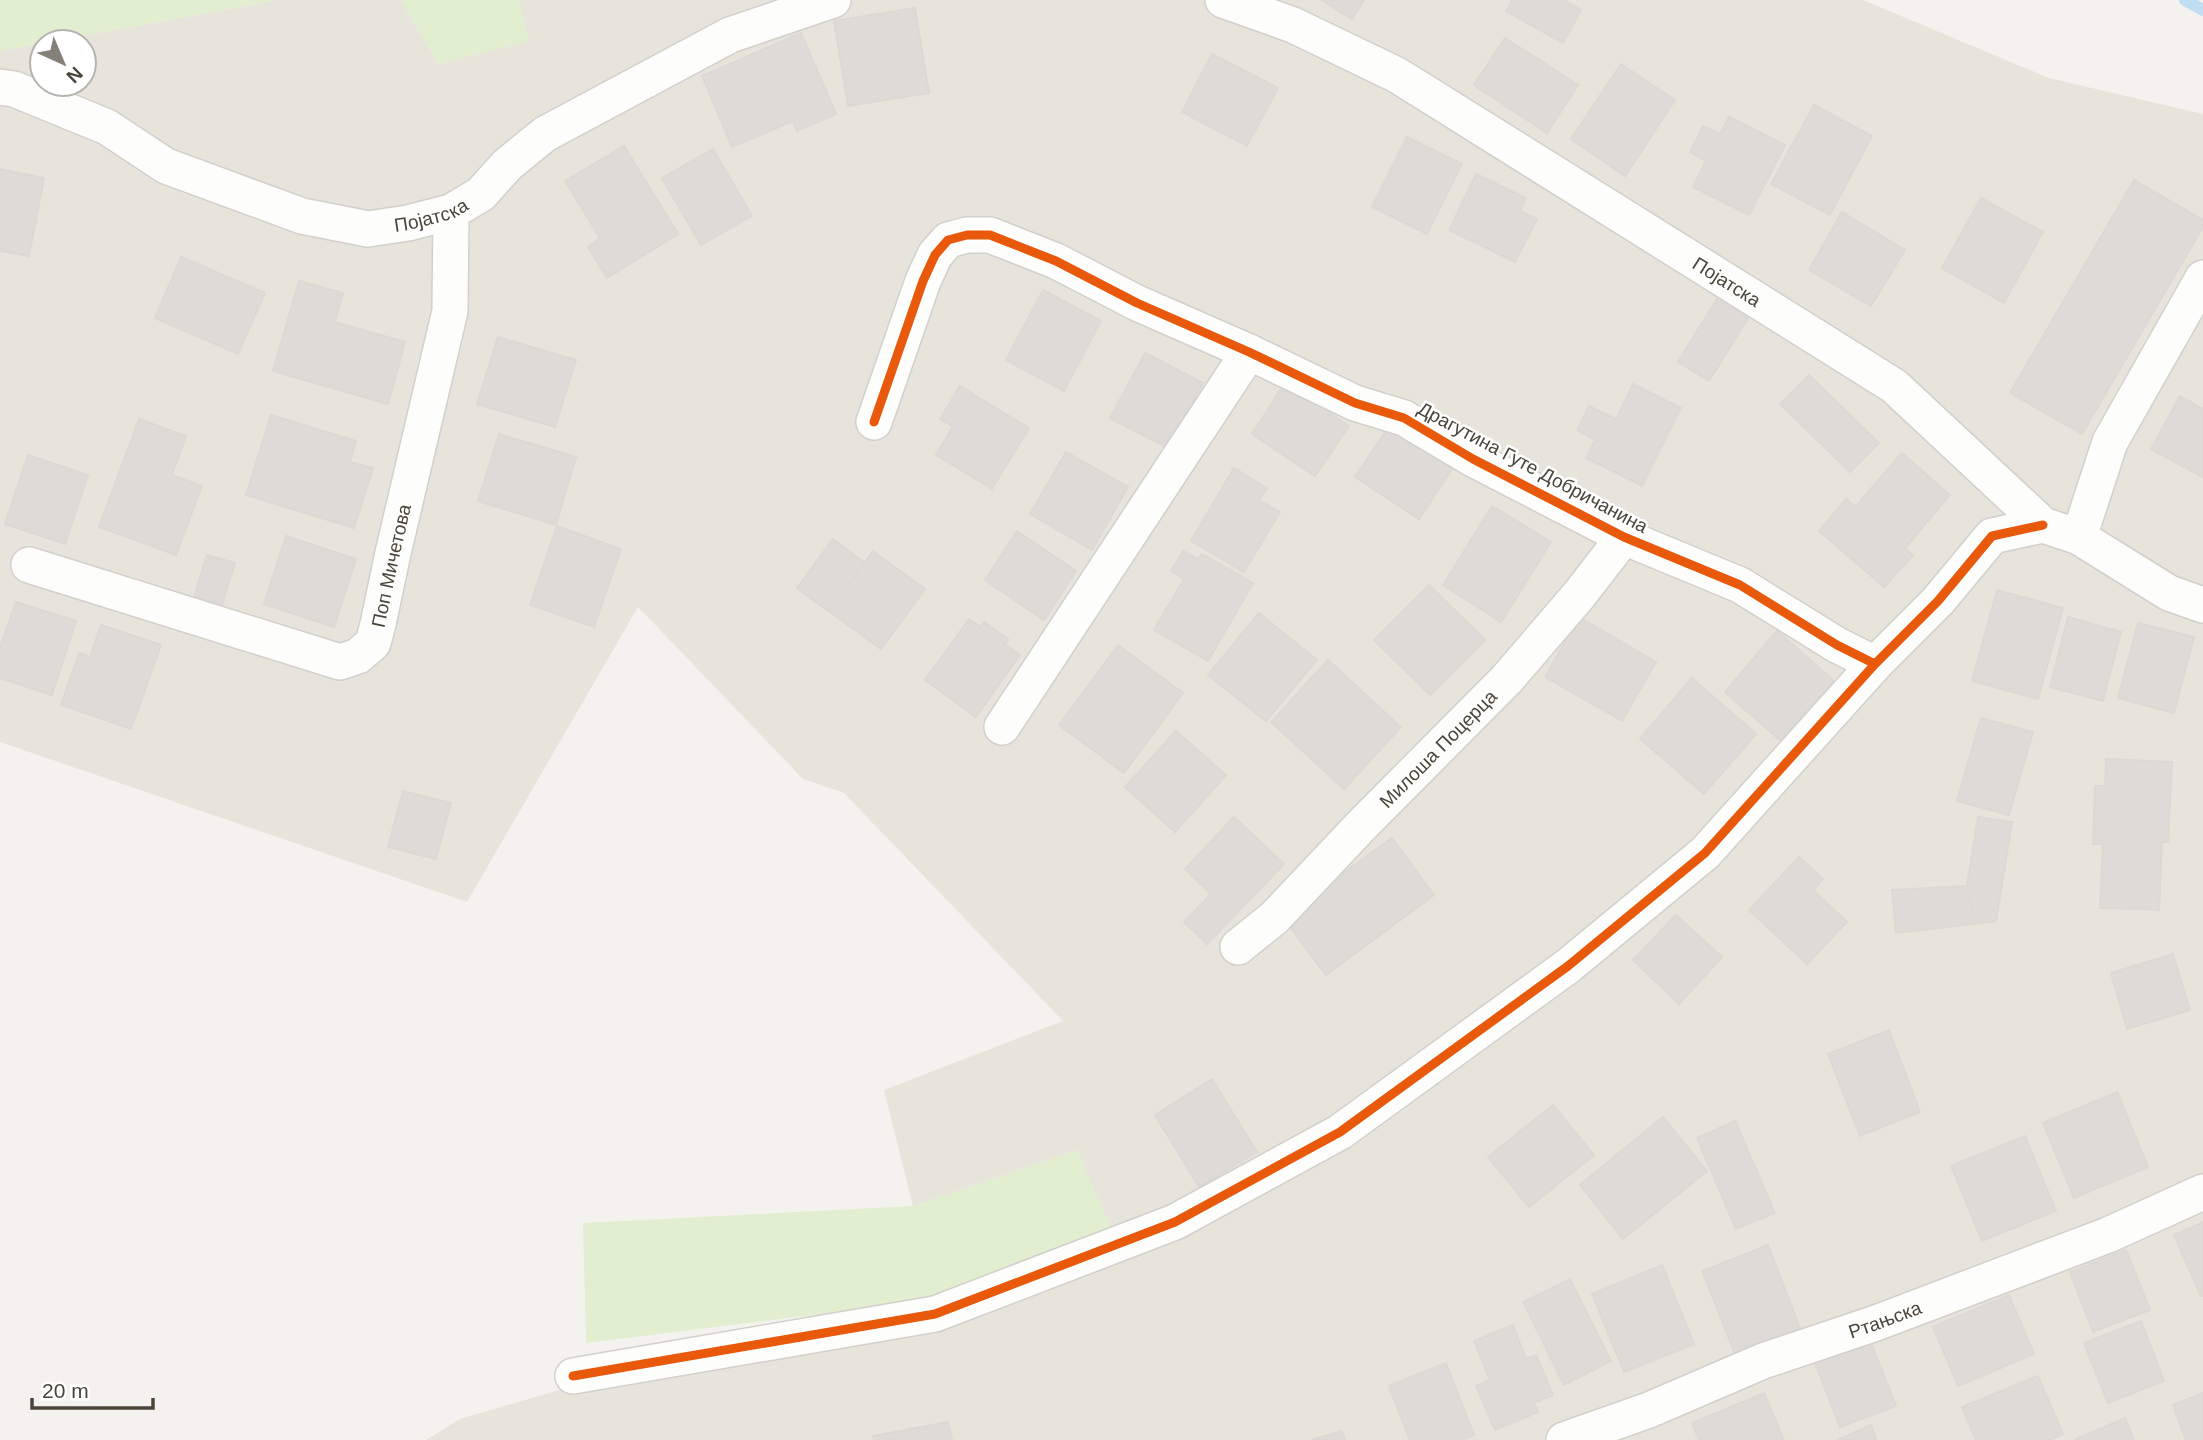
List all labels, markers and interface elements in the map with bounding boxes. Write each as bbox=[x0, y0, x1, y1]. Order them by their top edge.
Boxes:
north arrow bbox=[28, 28, 98, 98]
text: N bbox=[62, 63, 87, 87]
street label: Појатска bbox=[393, 194, 472, 236]
street label: Појатска bbox=[1689, 253, 1765, 311]
street label: Драгутина Гуте Добричанина bbox=[1414, 398, 1652, 537]
street label: Поп Мичетова bbox=[368, 502, 415, 629]
street label: Милоша Поцерца bbox=[1376, 686, 1501, 812]
street label: Ртањска bbox=[1846, 1297, 1925, 1342]
scale bar bbox=[32, 1366, 152, 1410]
text: 20 m bbox=[42, 1379, 89, 1402]

